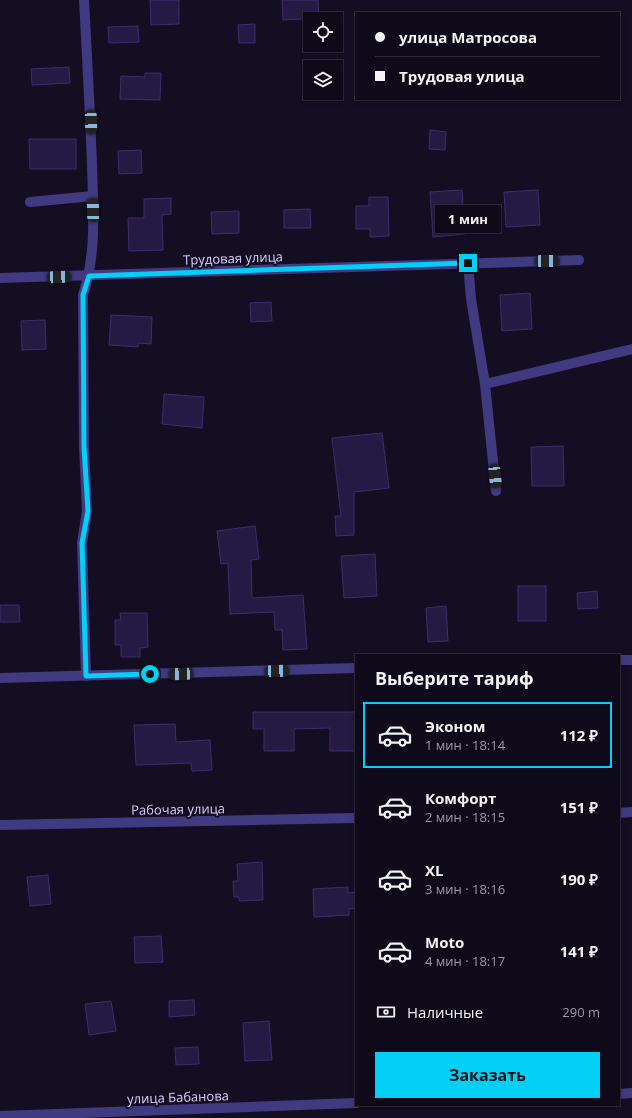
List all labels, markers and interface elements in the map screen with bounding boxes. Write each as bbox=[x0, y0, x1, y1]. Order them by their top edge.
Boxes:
map controls bbox=[303, 12, 343, 100]
button: locate bbox=[303, 12, 343, 52]
text: улица Матросова bbox=[399, 27, 537, 47]
button: layers bbox=[303, 60, 343, 100]
text: Трудовая улица bbox=[399, 66, 525, 86]
car bbox=[85, 110, 97, 134]
car bbox=[87, 198, 99, 222]
callout: 1 мин bbox=[435, 205, 501, 233]
text: 1 мин bbox=[448, 210, 488, 228]
street label: Трудовая улица bbox=[183, 247, 283, 269]
route end bbox=[459, 254, 477, 272]
car bbox=[535, 255, 559, 267]
car bbox=[47, 271, 71, 283]
car bbox=[488, 463, 502, 489]
route start bbox=[141, 665, 159, 683]
car bbox=[265, 665, 289, 677]
text: Выберите тариф bbox=[375, 666, 534, 690]
car bbox=[169, 668, 193, 680]
text: Эконом bbox=[425, 716, 485, 736]
icon: car bbox=[377, 717, 413, 753]
text: 112 ₽ bbox=[560, 725, 598, 745]
text: 1 мин · 18:14 bbox=[425, 736, 505, 754]
text: Комфорт bbox=[425, 788, 496, 808]
icon: car bbox=[377, 789, 413, 825]
text: 151 ₽ bbox=[560, 797, 598, 817]
street label: Рабочая улица bbox=[131, 799, 225, 819]
text: 2 мин · 18:15 bbox=[425, 808, 505, 826]
text: XL bbox=[425, 860, 443, 880]
icon: car bbox=[377, 861, 413, 897]
text: 190 ₽ bbox=[560, 869, 598, 889]
text: 3 мин · 18:16 bbox=[425, 880, 505, 898]
text: Moto bbox=[425, 932, 464, 952]
icon: car bbox=[377, 933, 413, 969]
text: 141 ₽ bbox=[560, 941, 598, 961]
text: 4 мин · 18:17 bbox=[425, 952, 505, 970]
icon: cash bbox=[375, 1001, 397, 1023]
text: Наличные bbox=[407, 1002, 483, 1022]
text: 290 m bbox=[562, 1003, 600, 1021]
button: Заказать bbox=[375, 1052, 600, 1098]
street label: улица Бабанова bbox=[127, 1086, 229, 1108]

